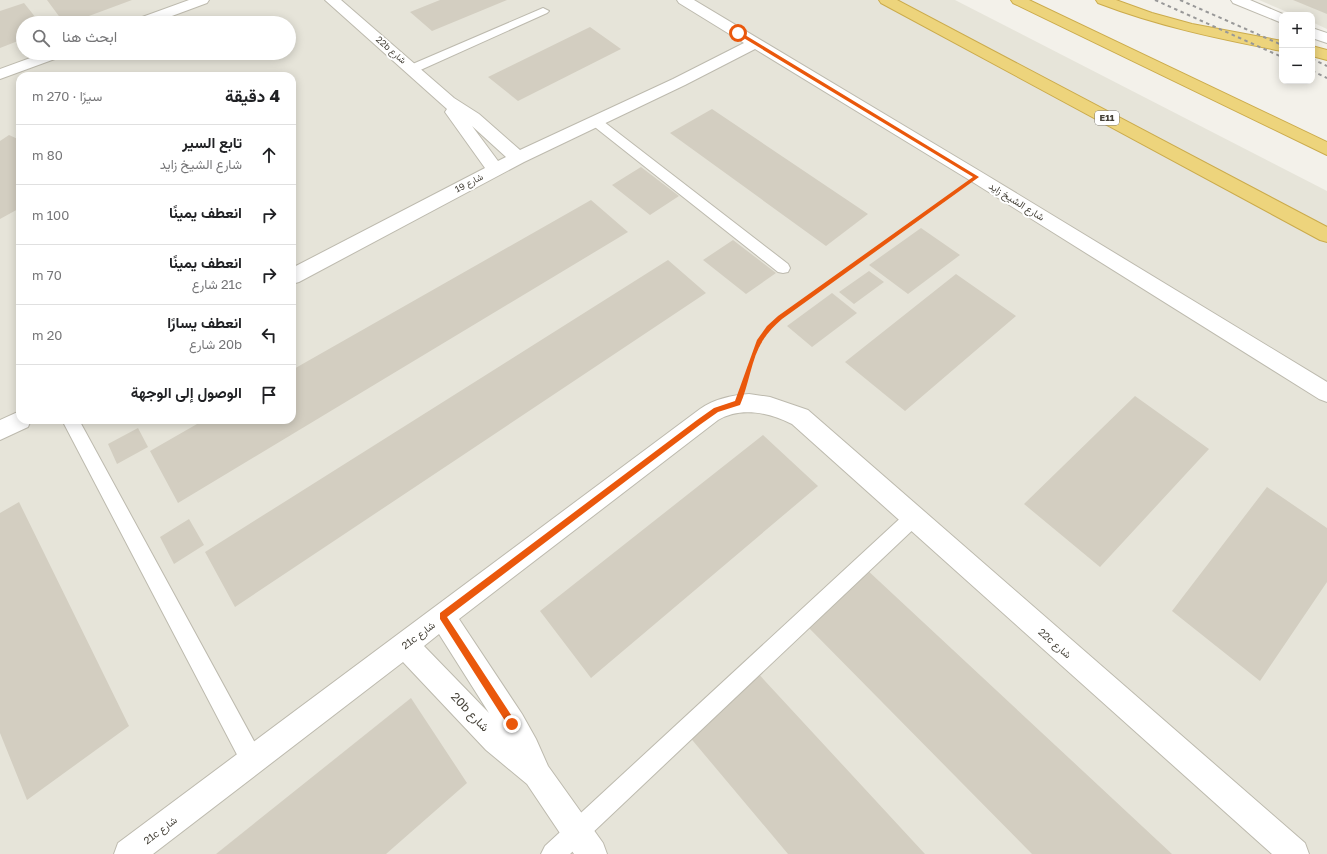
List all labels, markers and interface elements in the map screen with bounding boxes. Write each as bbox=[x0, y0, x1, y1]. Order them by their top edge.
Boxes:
map controls bbox=[1279, 12, 1315, 84]
button: + bbox=[1279, 12, 1315, 48]
search box bbox=[16, 16, 296, 60]
route start bbox=[729, 24, 747, 42]
icon: search bbox=[30, 27, 52, 49]
text: ابحث هنا bbox=[62, 27, 117, 45]
street label: 22b شارع bbox=[373, 34, 409, 66]
button: − bbox=[1279, 48, 1315, 84]
text: 4 دقيقة bbox=[225, 85, 280, 106]
text: سيرًا · 270 m bbox=[32, 88, 102, 104]
road number: E11 bbox=[1095, 111, 1119, 125]
text: تابع السير bbox=[182, 133, 242, 151]
icon: ahead bbox=[258, 144, 280, 166]
text: 80 m bbox=[32, 147, 63, 163]
text: شارع الشيخ زايد bbox=[160, 156, 242, 172]
street label: شارع 19 bbox=[453, 171, 485, 195]
street label: شارع الشيخ زايد bbox=[986, 179, 1047, 224]
text: انعطف يمينًا bbox=[169, 203, 242, 221]
icon: right bbox=[258, 204, 280, 226]
text: 100 m bbox=[32, 207, 69, 223]
text: انعطف يمينًا bbox=[169, 253, 242, 271]
icon: right bbox=[258, 264, 280, 286]
text: 70 m bbox=[32, 267, 62, 283]
text: 21c شارع bbox=[192, 276, 242, 292]
text: انعطف يسارًا bbox=[167, 313, 242, 331]
icon: left bbox=[258, 324, 280, 346]
text: 20 m bbox=[32, 327, 62, 343]
text: 20b شارع bbox=[189, 336, 242, 352]
text: الوصول إلى الوجهة bbox=[131, 383, 242, 401]
icon: arrive bbox=[258, 384, 280, 406]
street label: 21c شارع bbox=[399, 618, 438, 652]
street label: 22c شارع bbox=[1035, 625, 1074, 661]
street label: 20b شارع bbox=[447, 689, 493, 736]
route end bbox=[503, 715, 521, 733]
street label: 21c شارع bbox=[141, 813, 180, 847]

